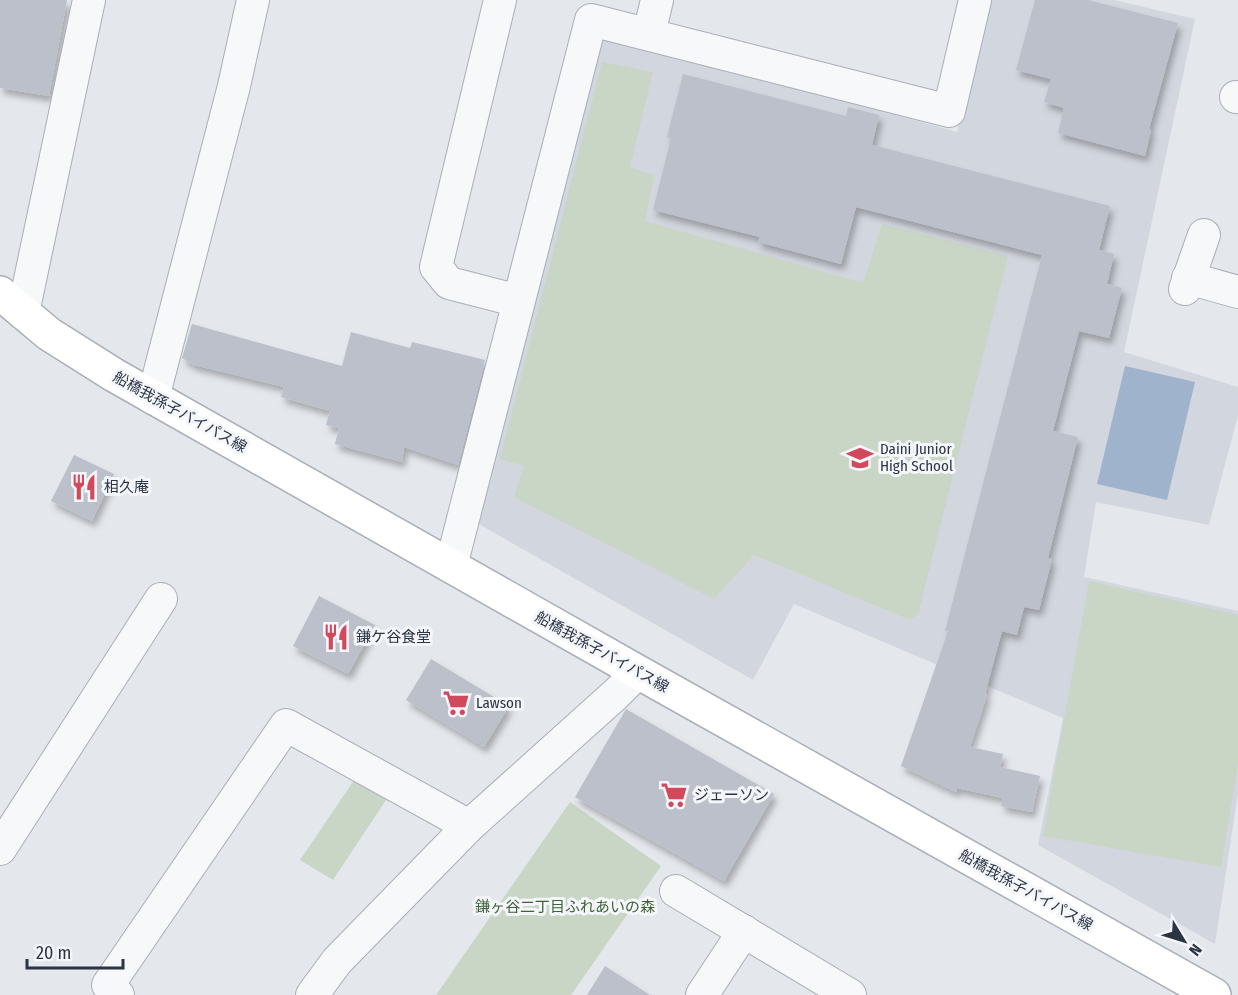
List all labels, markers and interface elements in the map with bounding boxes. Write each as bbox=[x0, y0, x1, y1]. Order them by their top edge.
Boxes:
street label: 船橋我孫子バイパス線 bbox=[110, 368, 250, 456]
place label: Daini Junior High School bbox=[880, 440, 953, 475]
school or university icon: Daini Junior High School bbox=[845, 443, 875, 473]
restaurant icon: 相久庵 bbox=[69, 472, 99, 502]
place label: 相久庵 bbox=[104, 478, 149, 496]
street label: 船橋我孫子バイパス線 bbox=[532, 608, 672, 696]
restaurant icon: 鎌ケ谷食堂 bbox=[321, 622, 351, 652]
place label: 鎌ケ谷食堂 bbox=[356, 628, 431, 646]
supermarket icon: Lawson bbox=[441, 688, 471, 718]
place label: Lawson bbox=[476, 694, 522, 712]
supermarket icon: ジェーソン bbox=[659, 780, 689, 810]
place label: ジェーソン bbox=[694, 786, 769, 804]
street label: 船橋我孫子バイパス線 bbox=[956, 846, 1096, 934]
park label: 鎌ヶ谷二丁目ふれあいの森 bbox=[475, 898, 655, 916]
north arrow bbox=[1154, 911, 1214, 971]
scale bar bbox=[27, 932, 123, 970]
text: N bbox=[1185, 940, 1206, 960]
text: 20 m bbox=[36, 942, 71, 964]

